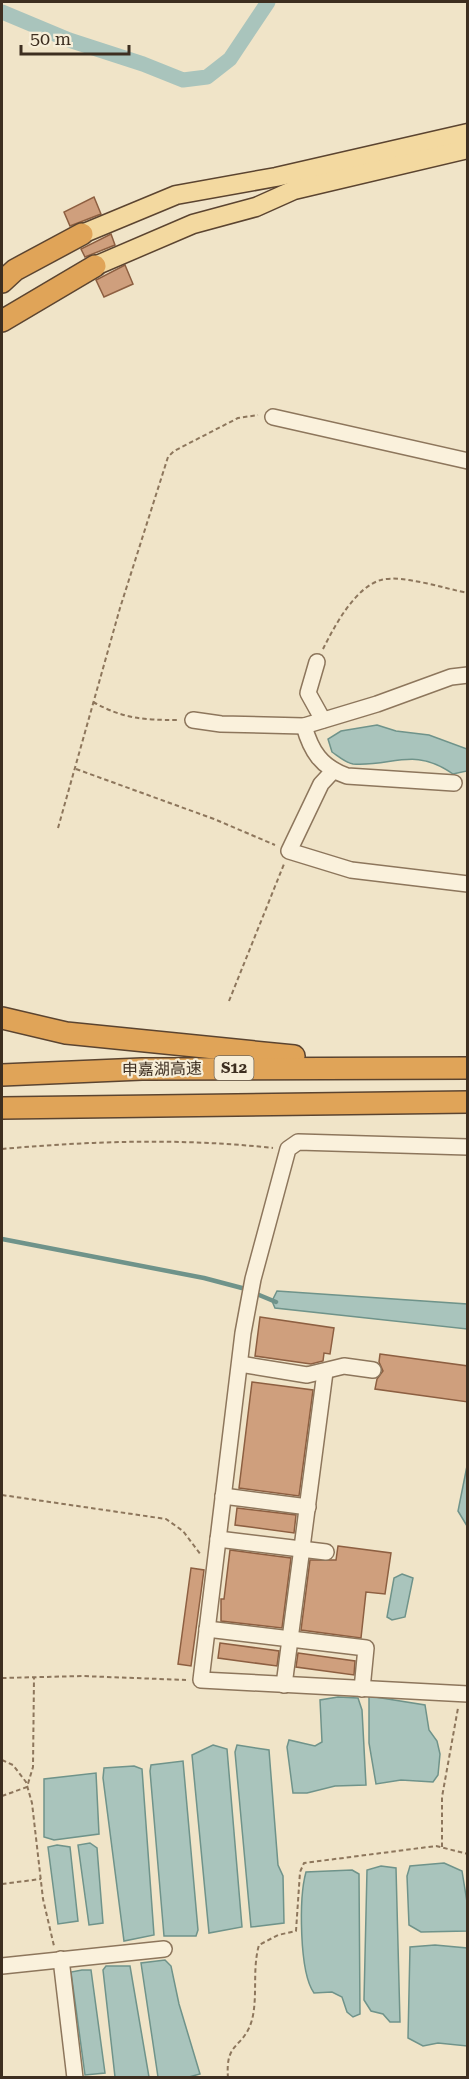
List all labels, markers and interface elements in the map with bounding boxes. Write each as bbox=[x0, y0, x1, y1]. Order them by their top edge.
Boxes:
scale bar bbox=[21, 18, 129, 56]
text: 50 m bbox=[30, 28, 71, 49]
road number: S12 bbox=[214, 1056, 254, 1080]
street label: 申嘉湖高速 bbox=[122, 1059, 202, 1079]

